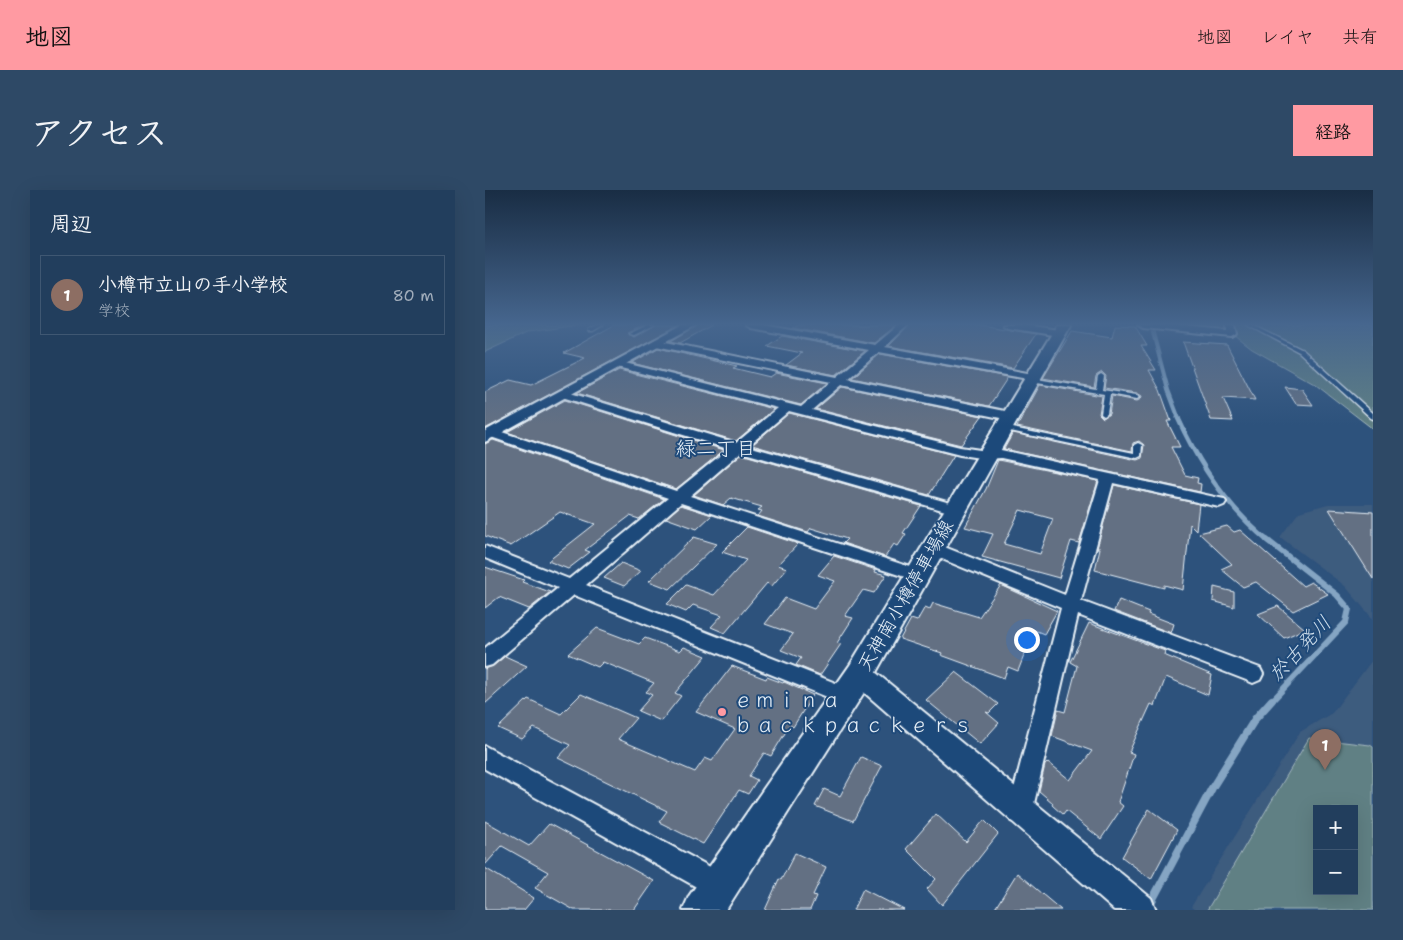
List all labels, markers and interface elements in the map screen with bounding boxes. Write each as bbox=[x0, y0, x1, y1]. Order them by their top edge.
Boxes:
text: 地図 bbox=[25, 21, 73, 53]
text: 地図 bbox=[1197, 25, 1233, 49]
text: レイヤ bbox=[1261, 25, 1314, 49]
text: 共有 bbox=[1342, 25, 1378, 49]
button: 経路 bbox=[1293, 105, 1373, 156]
text: アクセス bbox=[30, 109, 168, 156]
text: 周辺 bbox=[50, 210, 92, 238]
text: 小樽市立山の手小学校 bbox=[98, 272, 288, 297]
text: 1 bbox=[63, 285, 71, 306]
text: 80 m bbox=[393, 285, 434, 306]
text: 学校 bbox=[98, 300, 130, 321]
district label: 緑二丁目 bbox=[676, 435, 756, 461]
street label: 天神南小樽停車場線 bbox=[852, 515, 959, 676]
water label: 於古発川 bbox=[1263, 610, 1337, 686]
your location bbox=[1014, 627, 1040, 653]
place label: ｅｍｉｎａ ｂａｃｋｐａｃｋｅｒｓ bbox=[732, 685, 974, 739]
marker: ｅｍｉｎａ ｂａｃｋｐａｃｋｅｒｓ bbox=[716, 706, 728, 718]
pin: 1 bbox=[1309, 729, 1341, 770]
map controls bbox=[1313, 805, 1358, 895]
button: + bbox=[1313, 805, 1358, 850]
button: − bbox=[1313, 850, 1358, 895]

